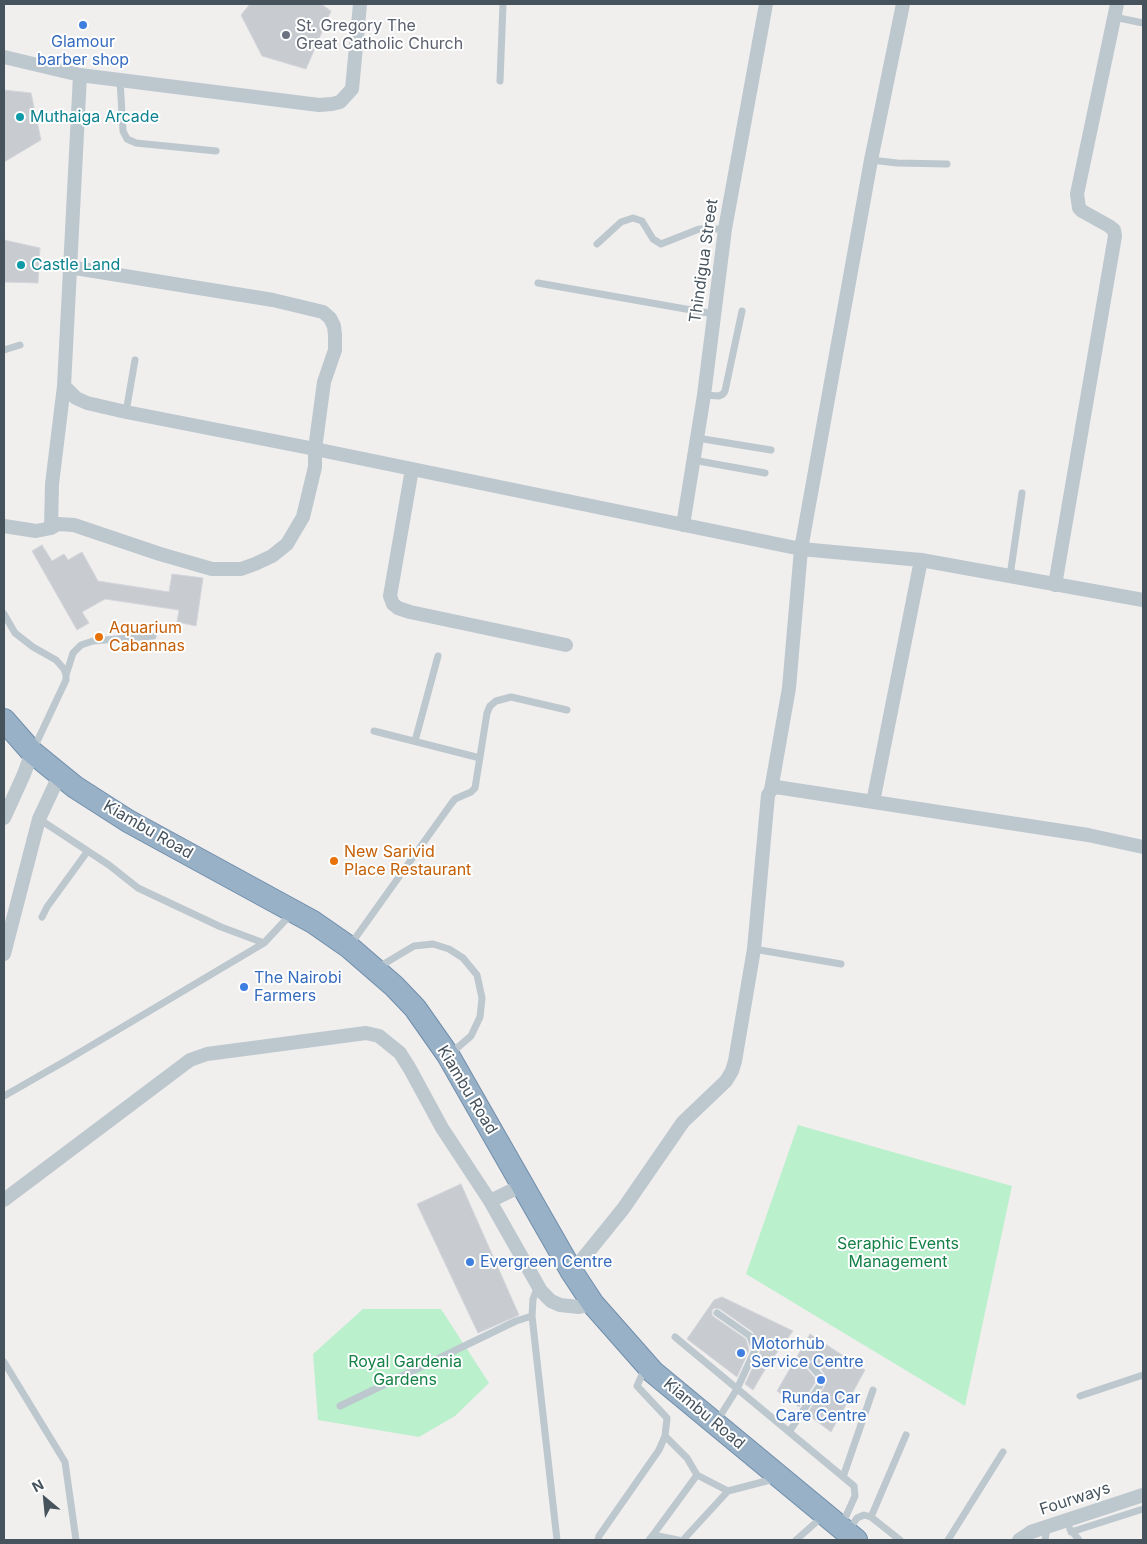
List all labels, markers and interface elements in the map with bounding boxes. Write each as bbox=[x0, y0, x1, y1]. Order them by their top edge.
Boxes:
place label: St. Gregory The Great Catholic Church bbox=[296, 16, 463, 54]
marker: Glamour barber shop bbox=[77, 19, 89, 31]
marker: St. Gregory The Great Catholic Church bbox=[280, 29, 292, 41]
place label: Glamour barber shop bbox=[37, 32, 129, 70]
place label: Muthaiga Arcade bbox=[30, 107, 159, 127]
marker: Muthaiga Arcade bbox=[14, 111, 26, 123]
street label: Thindigua Street bbox=[686, 198, 722, 324]
place label: Castle Land bbox=[31, 255, 120, 275]
marker: Castle Land bbox=[15, 259, 27, 271]
place label: Aquarium Cabannas bbox=[109, 618, 185, 656]
marker: Aquarium Cabannas bbox=[93, 631, 105, 643]
street label: Kiambu Road bbox=[100, 797, 196, 863]
place label: New Sarivid Place Restaurant bbox=[344, 842, 471, 880]
marker: New Sarivid Place Restaurant bbox=[328, 855, 340, 867]
place label: The Nairobi Farmers bbox=[254, 968, 342, 1006]
marker: The Nairobi Farmers bbox=[238, 981, 250, 993]
street label: Kiambu Road bbox=[433, 1042, 501, 1138]
park label: Seraphic Events Management bbox=[837, 1234, 959, 1272]
place label: Evergreen Centre bbox=[480, 1252, 612, 1272]
marker: Evergreen Centre bbox=[464, 1256, 476, 1268]
place label: Motorhub Service Centre bbox=[751, 1334, 863, 1372]
marker: Motorhub Service Centre bbox=[735, 1347, 747, 1359]
park label: Royal Gardenia Gardens bbox=[348, 1352, 462, 1390]
street label: Kiambu Road bbox=[659, 1374, 749, 1454]
marker: Runda Car Care Centre bbox=[815, 1374, 827, 1386]
place label: Runda Car Care Centre bbox=[775, 1388, 867, 1426]
north arrow bbox=[20, 1474, 70, 1524]
text: N bbox=[29, 1475, 46, 1495]
street label: Fourways bbox=[1037, 1479, 1113, 1519]

